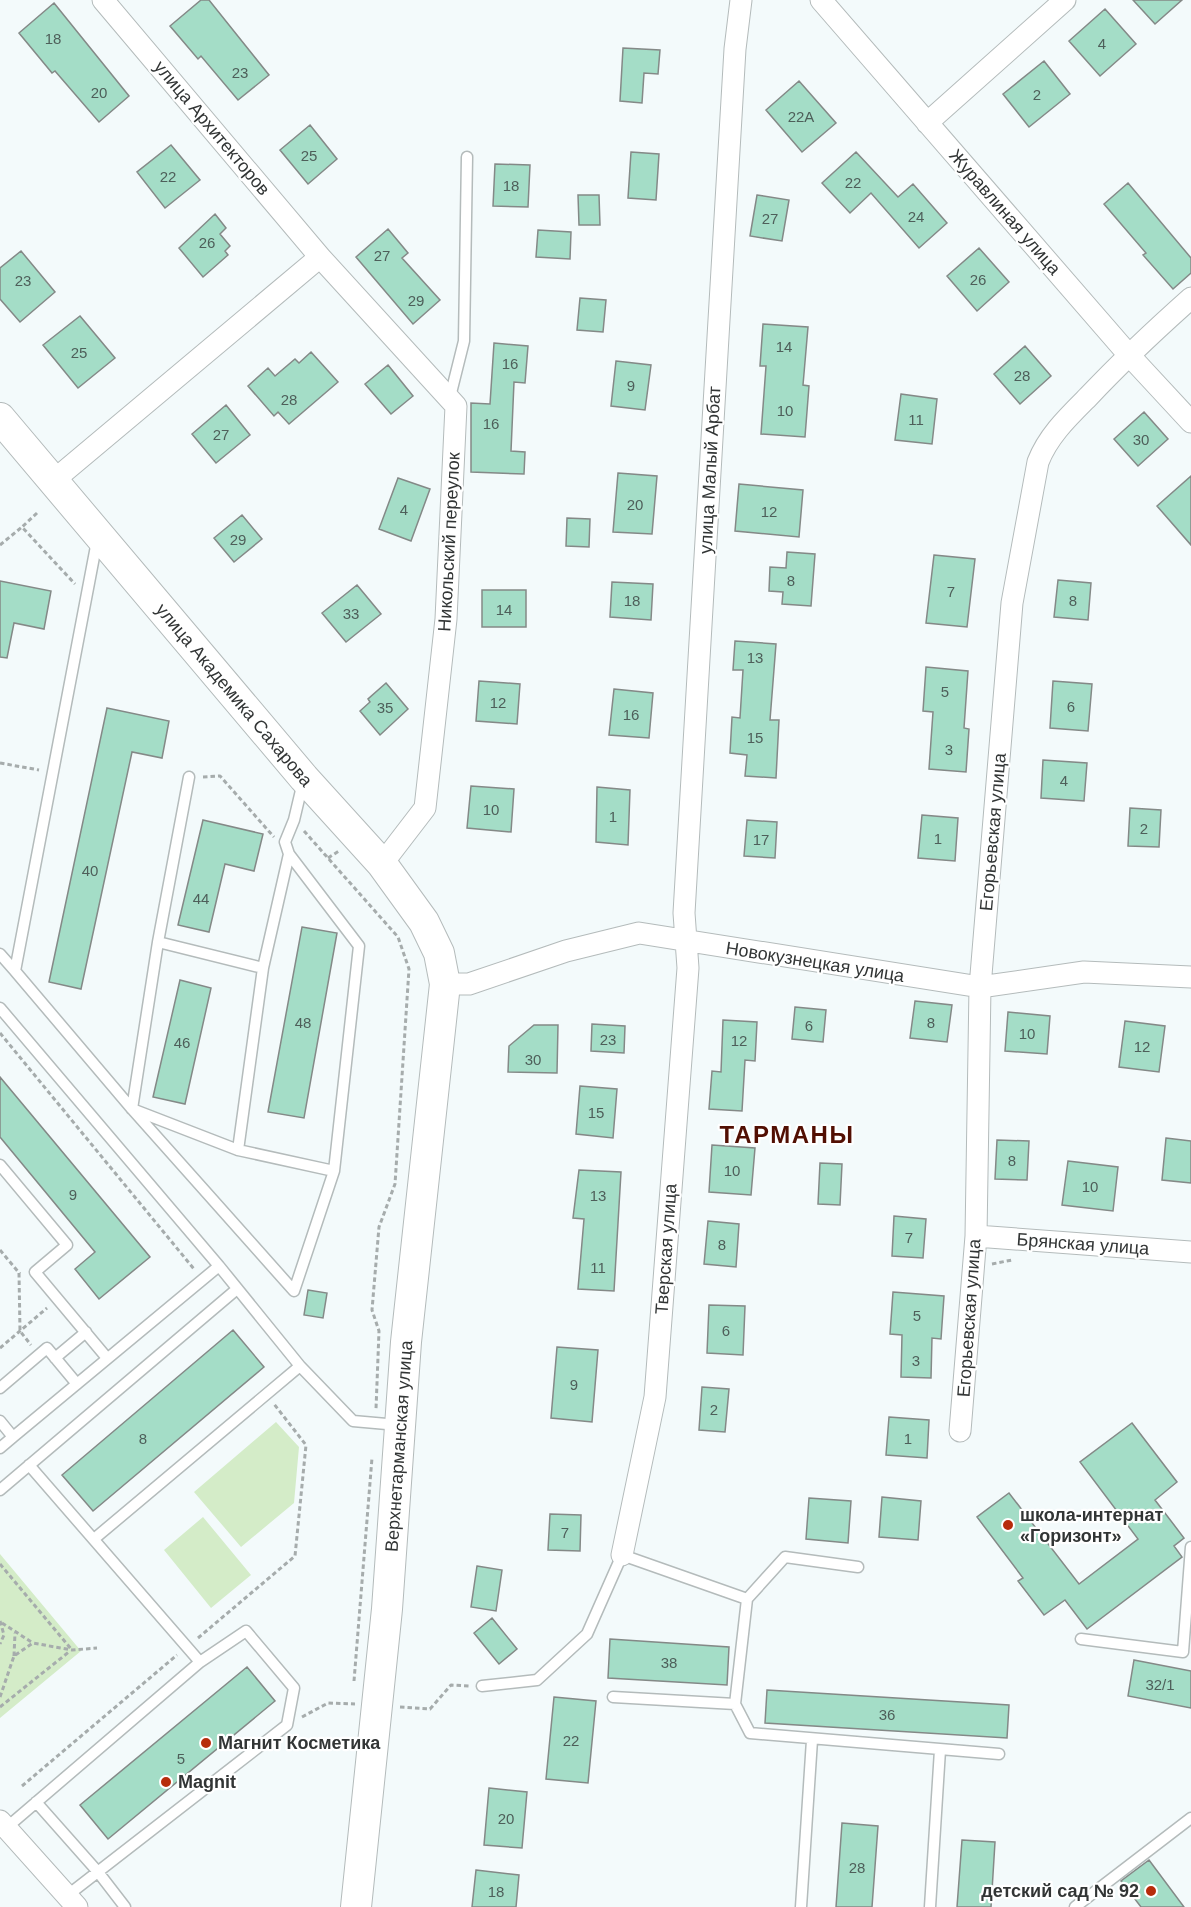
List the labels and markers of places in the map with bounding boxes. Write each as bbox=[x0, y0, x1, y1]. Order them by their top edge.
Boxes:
place label: школа-интернат «Горизонт» bbox=[1020, 1505, 1163, 1546]
marker: школа-интернат «Горизонт» bbox=[1001, 1518, 1015, 1532]
place label: Магнит Косметика bbox=[218, 1733, 381, 1753]
marker: Магнит Косметика bbox=[199, 1736, 213, 1750]
place label: Magnit bbox=[178, 1772, 236, 1792]
marker: Magnit bbox=[159, 1775, 173, 1789]
place label: детский сад № 92 bbox=[981, 1881, 1139, 1901]
marker: детский сад № 92 bbox=[1144, 1884, 1158, 1898]

